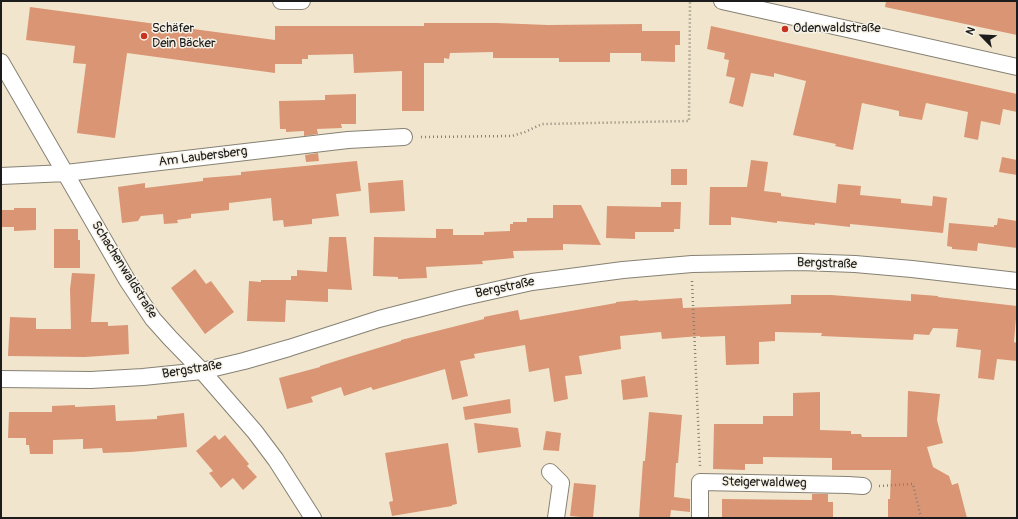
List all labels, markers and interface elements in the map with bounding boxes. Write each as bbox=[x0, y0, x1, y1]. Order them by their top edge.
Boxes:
north arrow bbox=[962, 16, 1002, 56]
place label: Schäfer Dein Bäcker bbox=[152, 21, 216, 52]
place label: Odenwaldstraße bbox=[793, 21, 881, 37]
marker: Odenwaldstraße bbox=[780, 24, 790, 34]
text: N bbox=[963, 25, 978, 37]
marker: Schäfer Dein Bäcker bbox=[139, 31, 149, 41]
street label: Am Laubersberg bbox=[158, 144, 248, 170]
street label: Schachenwaldstraße bbox=[88, 218, 160, 322]
street label: Bergstraße bbox=[797, 255, 857, 273]
street label: Bergstraße bbox=[474, 274, 536, 302]
street label: Bergstraße bbox=[161, 358, 223, 382]
street label: Steigerwaldweg bbox=[721, 474, 807, 492]

